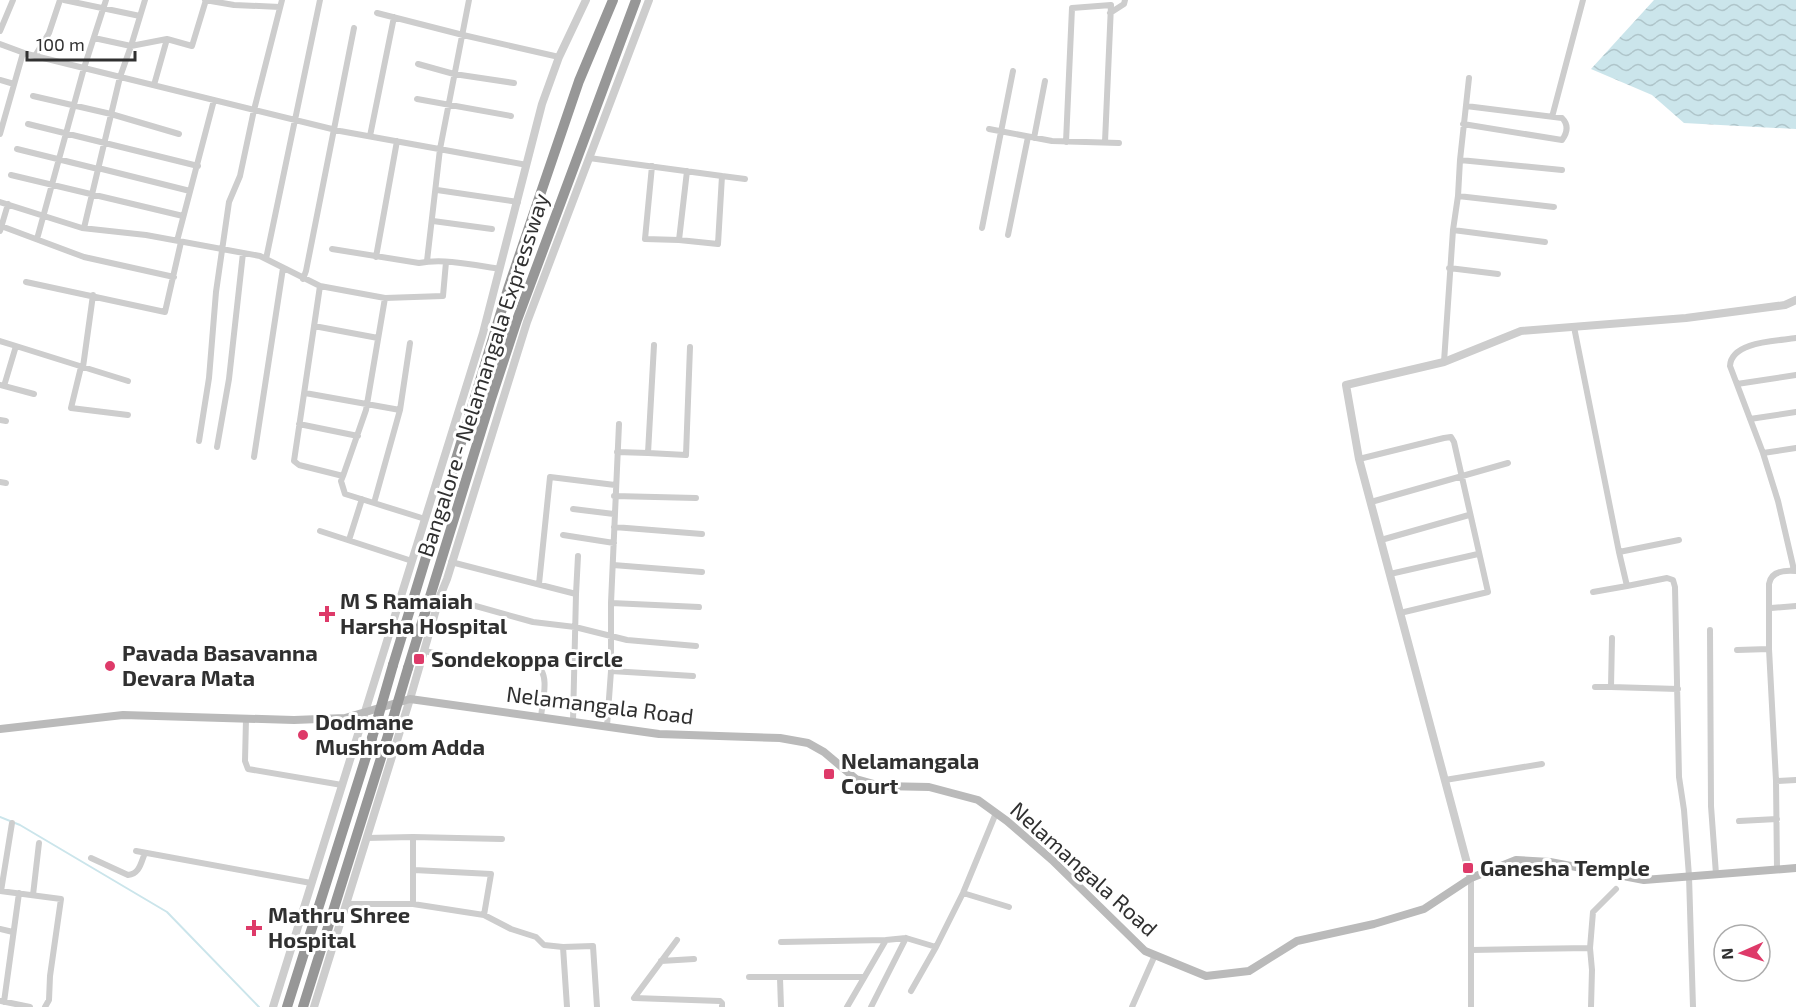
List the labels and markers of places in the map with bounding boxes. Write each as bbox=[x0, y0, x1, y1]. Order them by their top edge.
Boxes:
place label: M S Ramaiah Harsha Hospital bbox=[340, 587, 508, 638]
marker: M S Ramaiah Harsha Hospital bbox=[318, 605, 336, 623]
place label: Pavada Basavanna Devara Mata bbox=[122, 639, 318, 690]
place label: Sondekoppa Circle bbox=[431, 645, 623, 671]
marker: Sondekoppa Circle bbox=[412, 652, 426, 666]
marker: Pavada Basavanna Devara Mata bbox=[103, 659, 117, 673]
place label: Dodmane Mushroom Adda bbox=[315, 708, 485, 759]
marker: Dodmane Mushroom Adda bbox=[296, 728, 310, 742]
place label: Nelamangala Court bbox=[841, 747, 979, 798]
marker: Nelamangala Court bbox=[822, 767, 836, 781]
place label: Ganesha Temple bbox=[1480, 854, 1650, 880]
marker: Ganesha Temple bbox=[1461, 861, 1475, 875]
place label: Mathru Shree Hospital bbox=[268, 901, 410, 952]
marker: Mathru Shree Hospital bbox=[245, 919, 263, 937]

